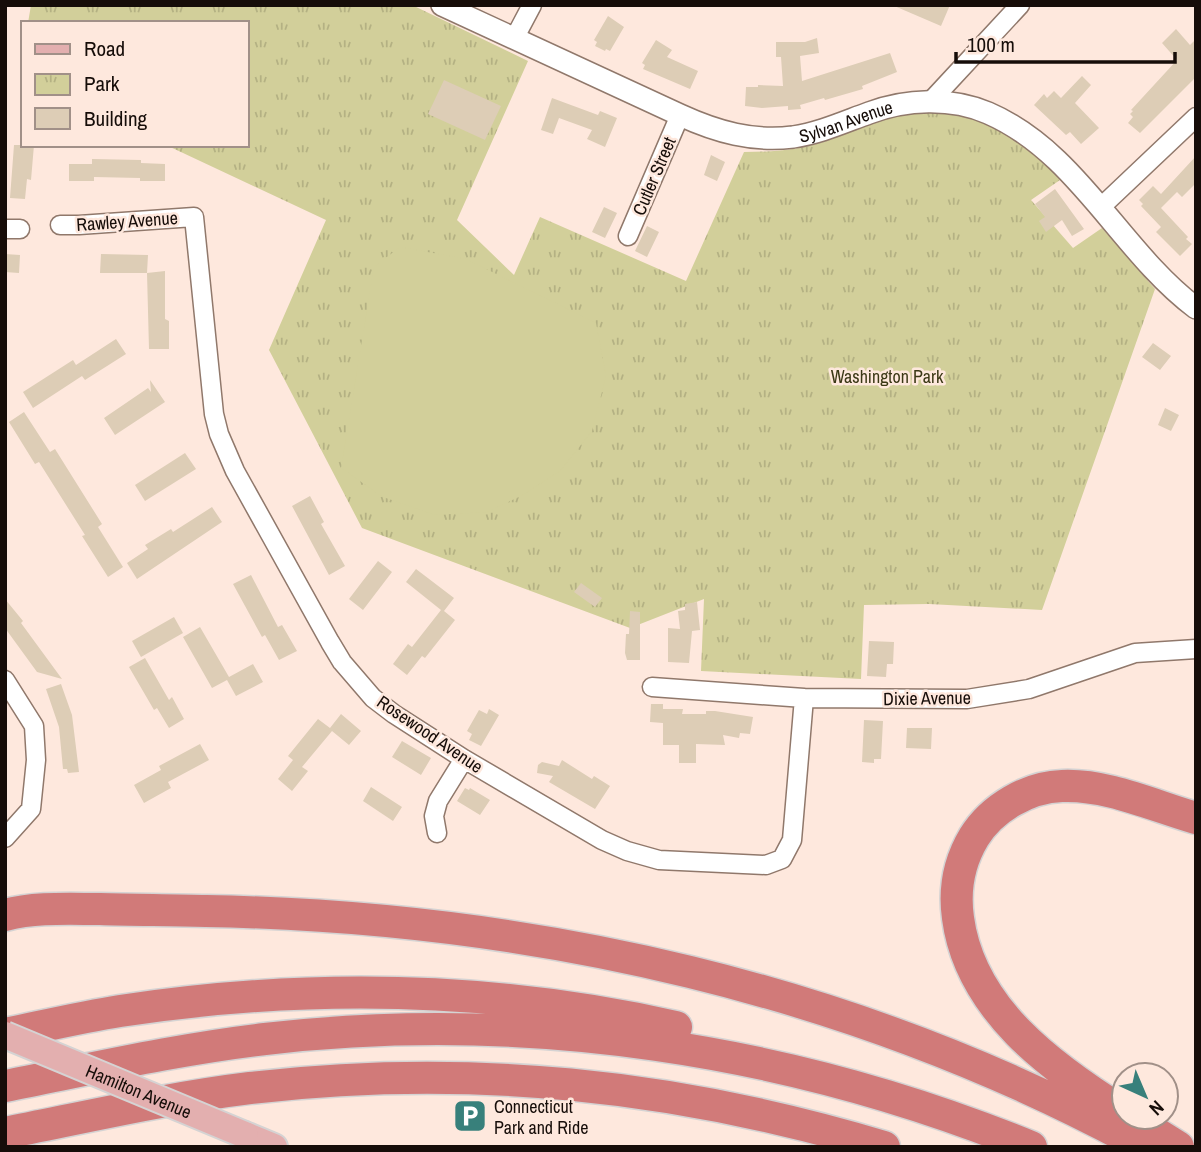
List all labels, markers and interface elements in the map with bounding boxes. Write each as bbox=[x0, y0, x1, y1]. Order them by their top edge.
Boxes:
legend bbox=[21, 21, 248, 147]
scale bar bbox=[956, 21, 1175, 65]
text: 100 m bbox=[967, 30, 1015, 59]
text: Road bbox=[84, 34, 125, 63]
text: Park bbox=[84, 69, 120, 98]
street label: Sylvan Avenue bbox=[797, 94, 895, 148]
text: Building bbox=[84, 104, 148, 133]
street label: Cutler Street bbox=[626, 133, 682, 219]
street label: Rawley Avenue bbox=[76, 205, 178, 237]
park label: Washington Park bbox=[831, 364, 944, 389]
street label: Dixie Avenue bbox=[883, 685, 971, 711]
street label: Rosewood Avenue bbox=[372, 689, 488, 779]
street label: Hamilton Avenue bbox=[82, 1058, 195, 1124]
north arrow bbox=[1110, 1061, 1180, 1131]
place label: Connecticut Park and Ride bbox=[494, 1094, 588, 1140]
text: N bbox=[1144, 1095, 1170, 1121]
parking icon: Connecticut Park and Ride bbox=[451, 1097, 489, 1135]

